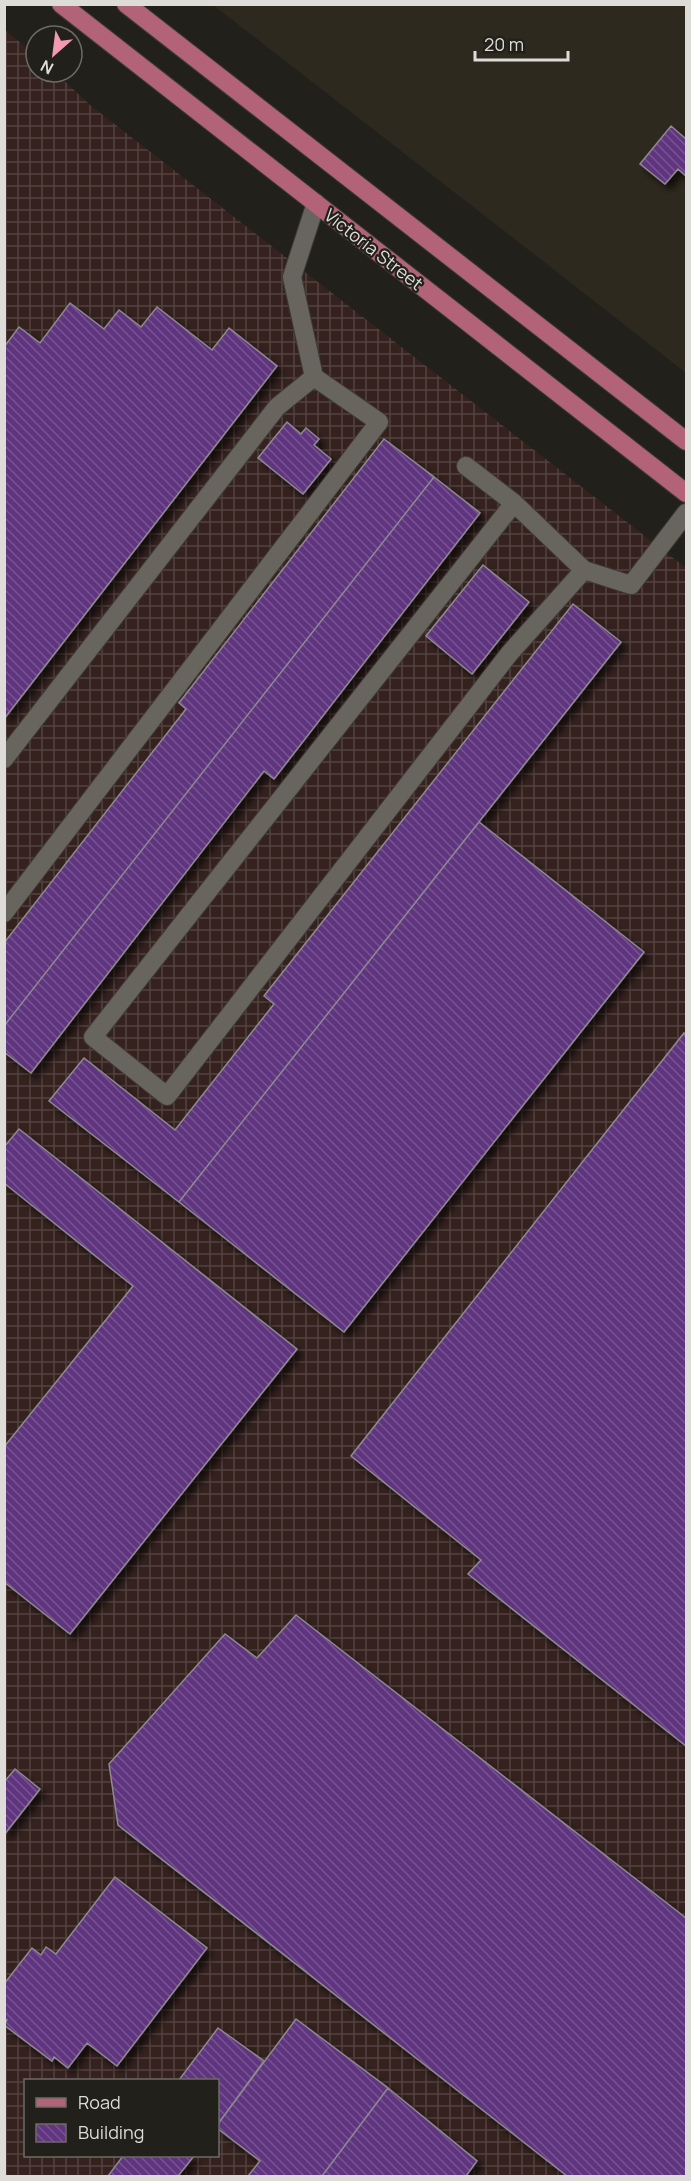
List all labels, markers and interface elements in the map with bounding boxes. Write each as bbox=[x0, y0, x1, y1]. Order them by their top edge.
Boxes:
north arrow bbox=[24, 24, 84, 84]
scale bar bbox=[475, 24, 568, 62]
text: 20 m bbox=[484, 32, 524, 56]
text: N bbox=[37, 55, 57, 80]
street label: Victoria Street bbox=[320, 203, 428, 295]
legend bbox=[24, 2079, 219, 2157]
text: Road bbox=[78, 2090, 121, 2114]
text: Building bbox=[78, 2120, 144, 2144]

